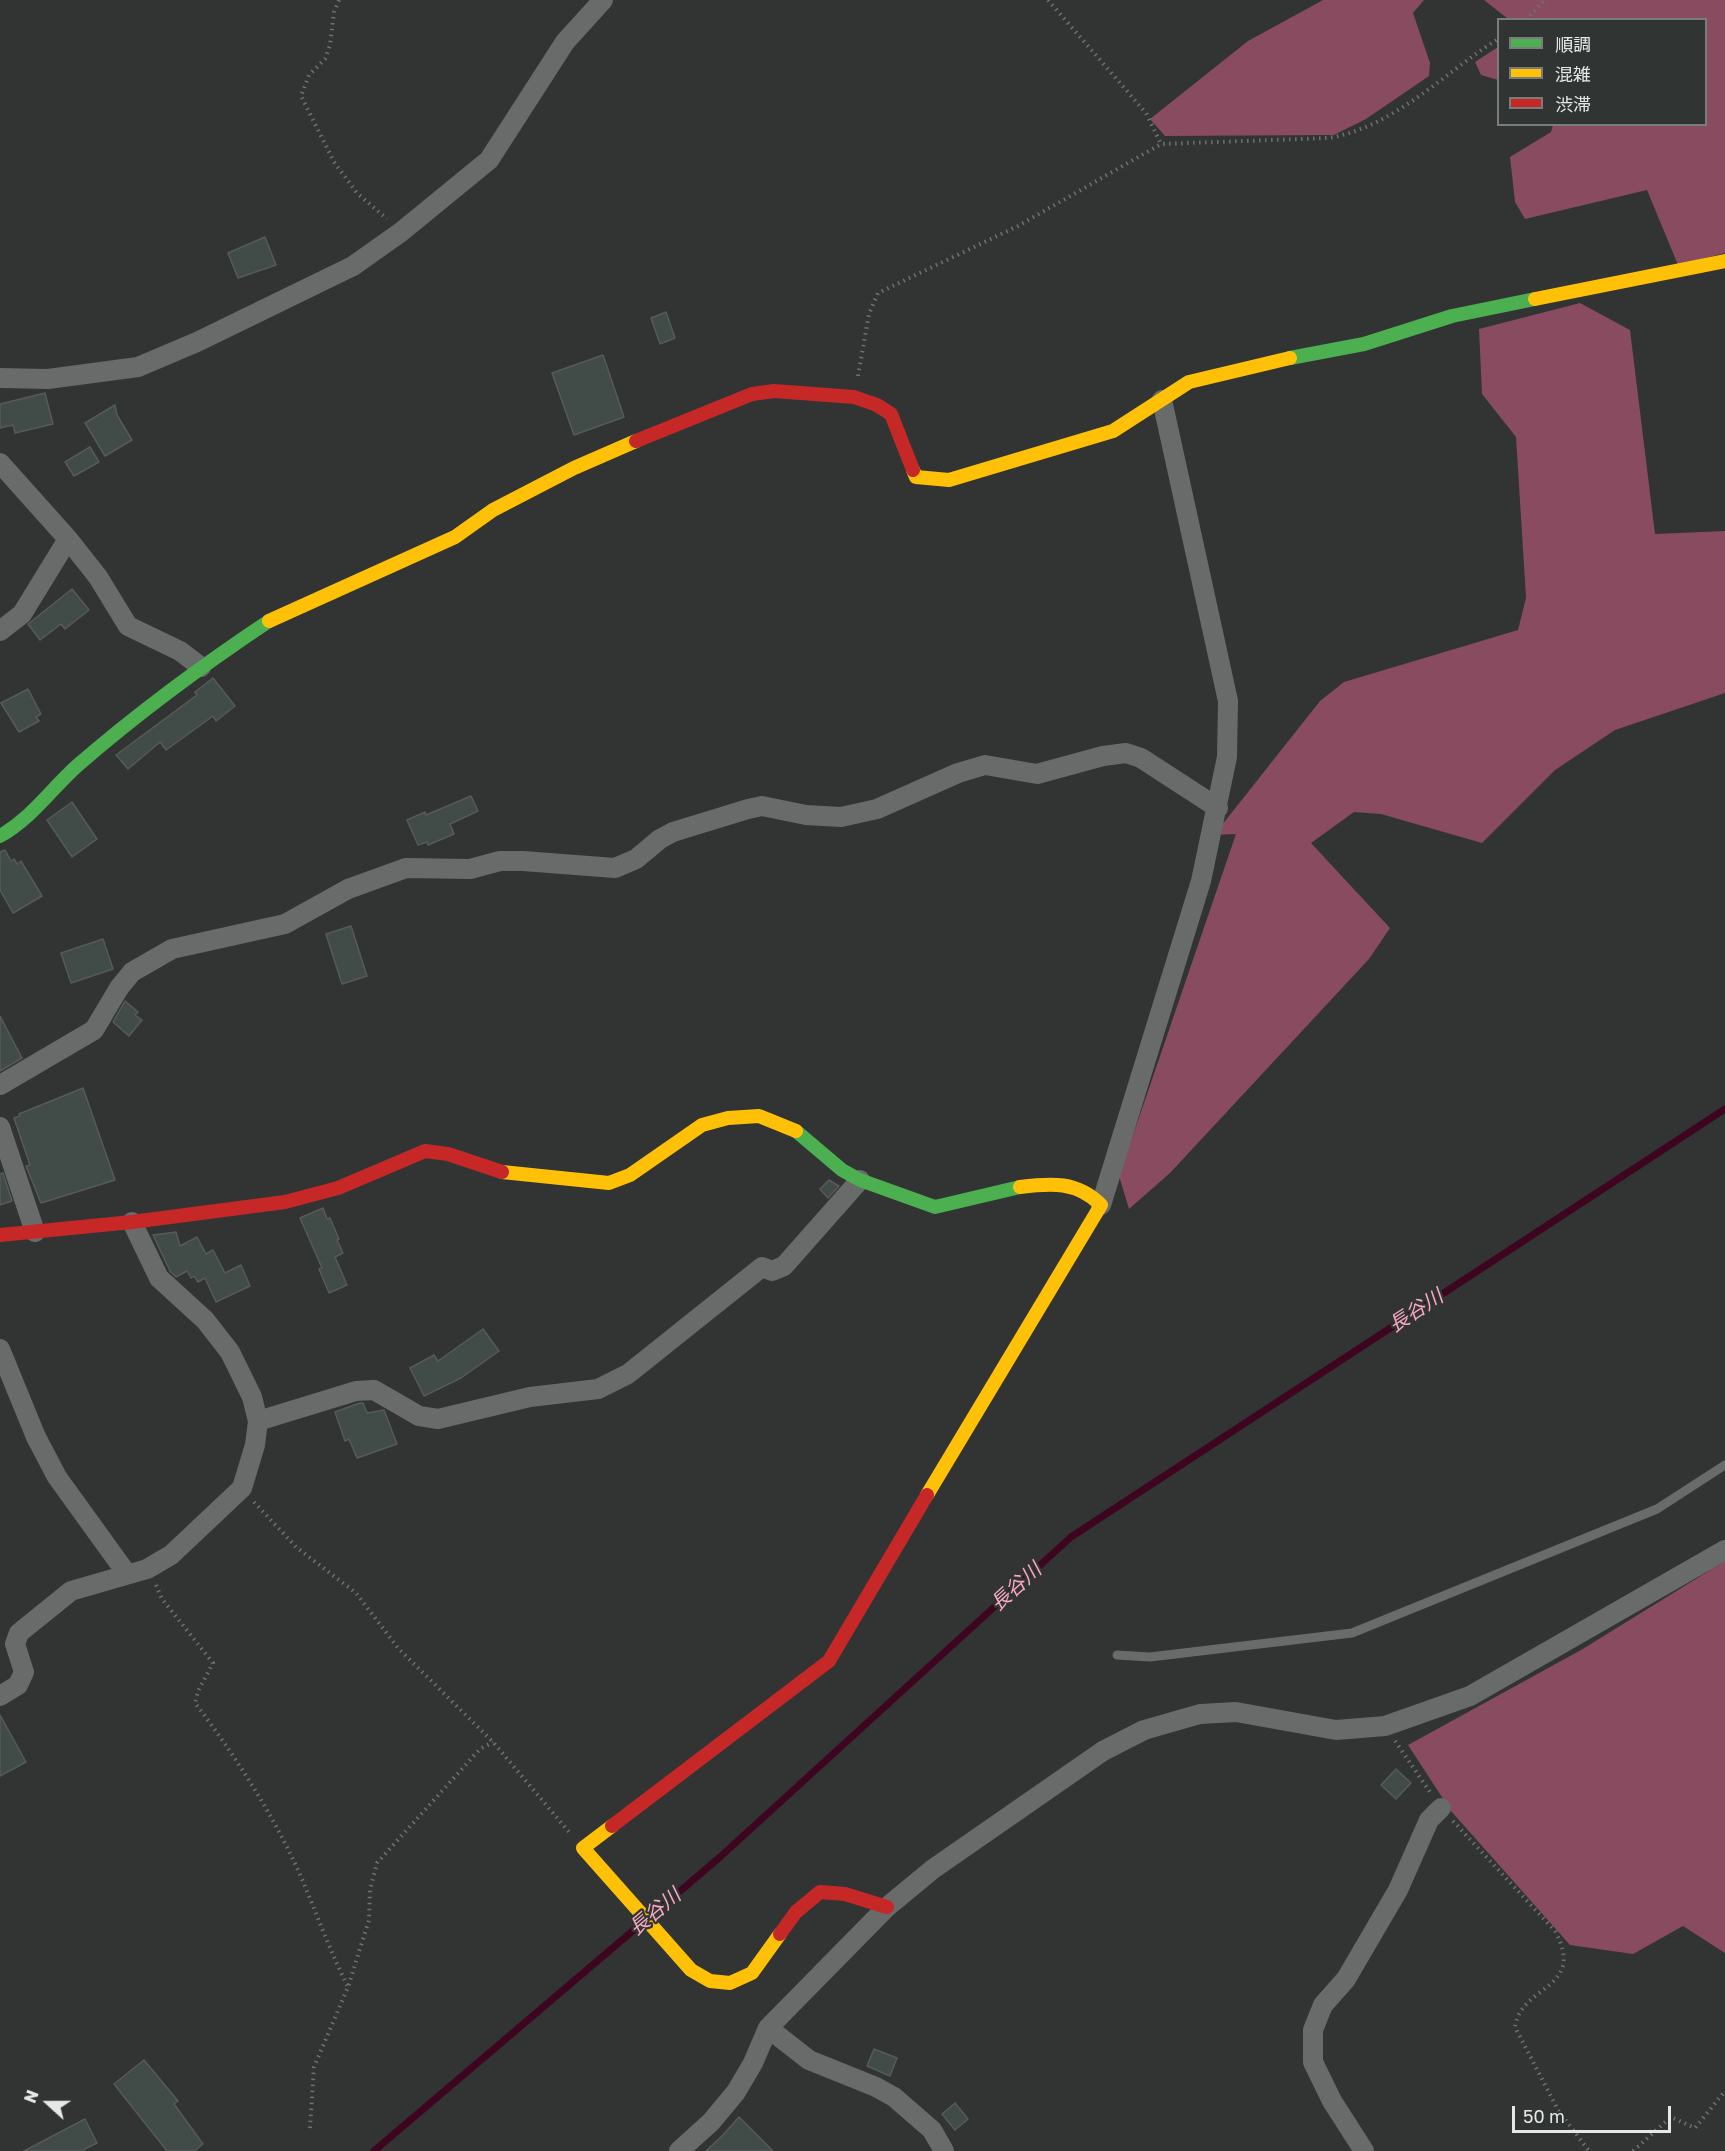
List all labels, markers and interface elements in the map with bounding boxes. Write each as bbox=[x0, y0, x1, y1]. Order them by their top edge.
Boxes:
legend bbox=[1497, 18, 1707, 126]
text: 順調 bbox=[1555, 33, 1591, 55]
text: 混雑 bbox=[1555, 63, 1591, 85]
text: 渋滞 bbox=[1555, 93, 1591, 115]
water label: 長谷川 bbox=[1384, 1285, 1448, 1337]
water label: 長谷川 bbox=[986, 1558, 1046, 1616]
water label: 長谷川 bbox=[624, 1884, 686, 1940]
north arrow bbox=[18, 2073, 78, 2133]
text: N bbox=[20, 2087, 43, 2106]
scale bar bbox=[1515, 2094, 1674, 2132]
text: 50 m bbox=[1523, 2105, 1565, 2127]

